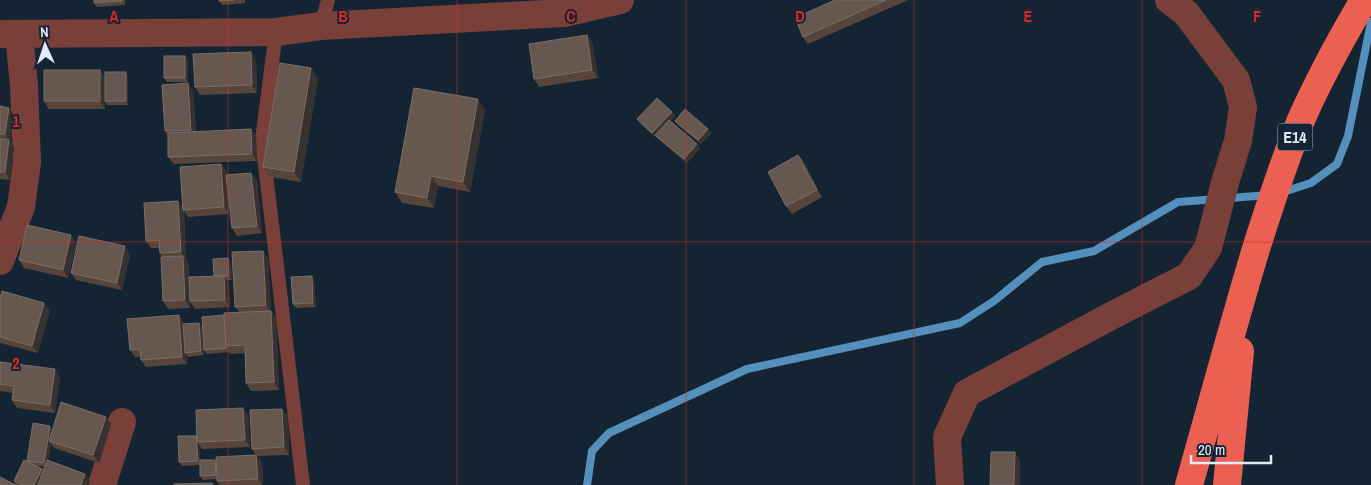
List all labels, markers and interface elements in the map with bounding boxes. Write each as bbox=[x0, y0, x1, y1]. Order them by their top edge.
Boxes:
text: A bbox=[109, 5, 119, 27]
text: B bbox=[338, 5, 348, 27]
text: C bbox=[566, 5, 576, 27]
text: D bbox=[795, 5, 805, 27]
text: E bbox=[1024, 5, 1033, 27]
text: F bbox=[1253, 5, 1261, 27]
north arrow bbox=[20, 20, 70, 70]
text: N bbox=[40, 23, 49, 41]
text: 1 bbox=[12, 110, 20, 132]
road number: E14 bbox=[1278, 124, 1312, 150]
text: 2 bbox=[12, 352, 20, 374]
scale bar bbox=[1191, 432, 1271, 464]
text: 20 m bbox=[1198, 439, 1225, 460]

